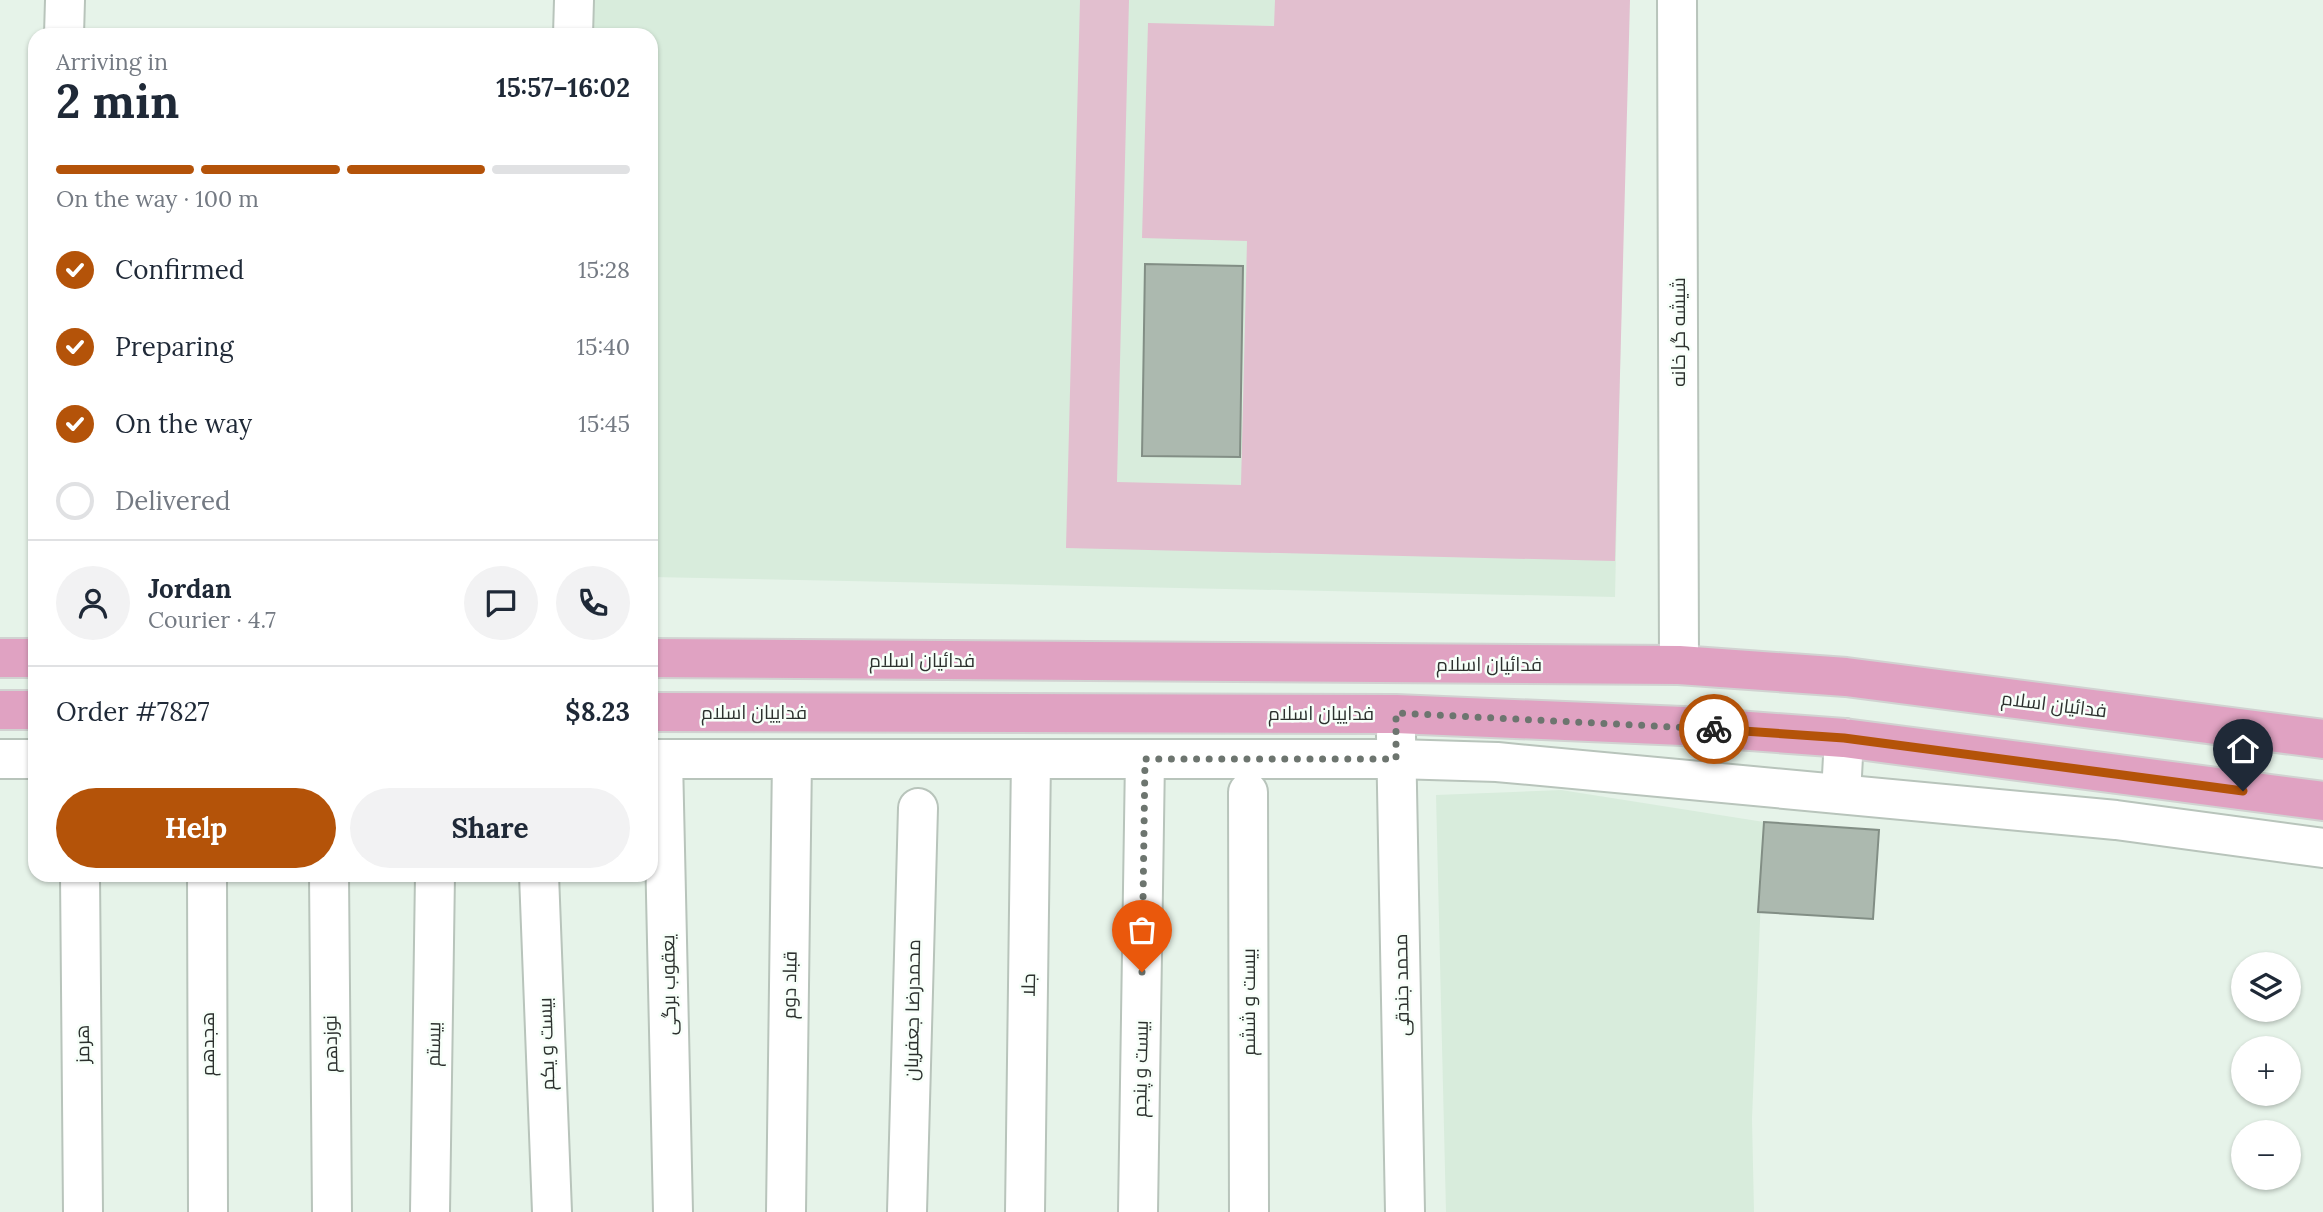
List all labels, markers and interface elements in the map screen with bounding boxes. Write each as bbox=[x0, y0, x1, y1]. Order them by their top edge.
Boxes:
text: Arriving in bbox=[56, 47, 168, 76]
text: 15:57–16:02 bbox=[496, 71, 630, 104]
text: 2 min bbox=[56, 72, 179, 131]
text: On the way · 100 m bbox=[56, 184, 259, 213]
icon: check bbox=[56, 251, 94, 289]
text: Confirmed bbox=[115, 253, 244, 286]
text: 15:28 bbox=[578, 255, 630, 284]
street label: شیشه گر خانه bbox=[1666, 277, 1690, 387]
icon: check bbox=[56, 328, 94, 366]
text: Preparing bbox=[115, 330, 234, 363]
text: 15:40 bbox=[577, 332, 630, 361]
icon: check bbox=[56, 405, 94, 443]
text: On the way bbox=[115, 407, 252, 440]
text: 15:45 bbox=[578, 409, 630, 438]
text: Delivered bbox=[115, 484, 231, 517]
button: person bbox=[56, 566, 130, 640]
button: chat bbox=[464, 566, 538, 640]
button: phone bbox=[556, 566, 630, 640]
text: Jordan bbox=[148, 572, 232, 605]
text: Courier · 4.7 bbox=[148, 605, 276, 634]
street label: فدائیان اسلام bbox=[869, 648, 975, 674]
street label: فدائیان اسلام bbox=[1436, 652, 1542, 678]
street label: فدائیان اسلام bbox=[2000, 686, 2108, 724]
courier bbox=[1679, 694, 1749, 764]
text: Order #7827 bbox=[56, 695, 210, 728]
text: $8.23 bbox=[565, 695, 630, 728]
street label: فداییان اسلام bbox=[701, 700, 807, 726]
street label: فداییان اسلام bbox=[1268, 701, 1374, 727]
icon: bike bbox=[1695, 710, 1733, 748]
pin bbox=[2213, 719, 2273, 791]
icon: home bbox=[2224, 730, 2262, 768]
button: Help bbox=[56, 788, 336, 868]
button: Share bbox=[350, 788, 630, 868]
pin bbox=[1112, 900, 1172, 972]
icon: bag bbox=[1123, 911, 1161, 949]
street label: یعقوب برگی bbox=[655, 934, 681, 1036]
street label: محمد جندقی bbox=[1388, 934, 1414, 1036]
street label: محمدرضا جعفریان bbox=[899, 939, 925, 1081]
street label: بیست و ششم bbox=[1236, 948, 1262, 1056]
street label: قباد دوم bbox=[776, 951, 804, 1019]
map controls bbox=[2231, 952, 2301, 1190]
button: layers bbox=[2231, 952, 2301, 1022]
street label: جلا bbox=[1016, 973, 1040, 997]
street label: بیست و یکم bbox=[532, 997, 562, 1091]
street label: هجدهم bbox=[195, 1012, 221, 1076]
street label: نوزدهم bbox=[317, 1015, 345, 1073]
street label: بیست و پنجم bbox=[1127, 1020, 1155, 1118]
street label: بیستم bbox=[421, 1021, 447, 1067]
street label: هرمز bbox=[70, 1024, 94, 1065]
button: + bbox=[2231, 1036, 2301, 1106]
button: − bbox=[2231, 1120, 2301, 1190]

